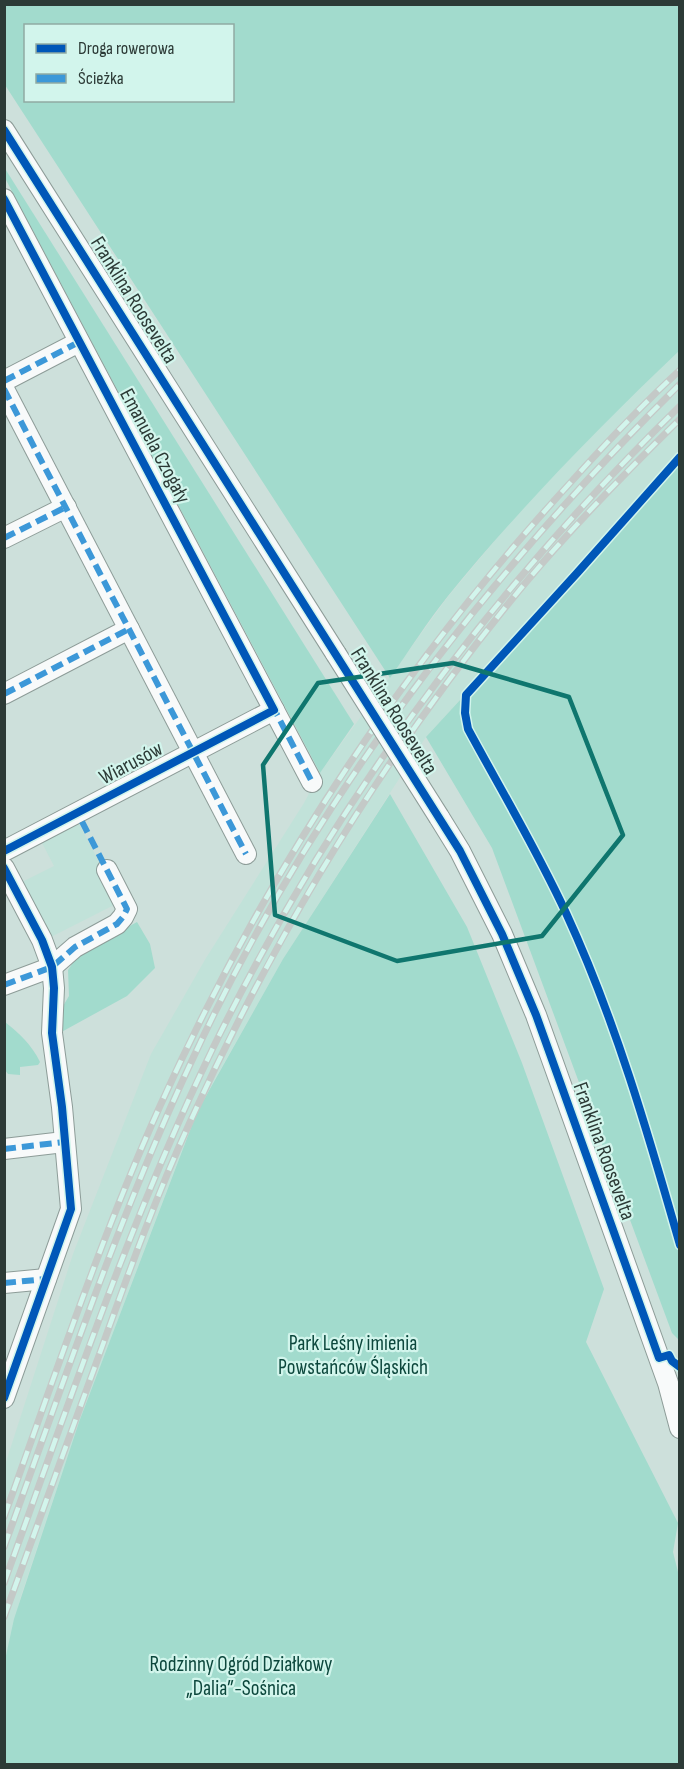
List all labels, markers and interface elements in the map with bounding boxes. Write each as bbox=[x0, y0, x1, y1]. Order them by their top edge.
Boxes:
legend bbox=[24, 24, 234, 102]
text: Droga rowerowa bbox=[78, 38, 175, 59]
text: Ścieżka bbox=[78, 68, 124, 89]
street label: Franklina Roosevelta bbox=[85, 232, 183, 368]
street label: Emanuela Czogały bbox=[114, 384, 196, 508]
street label: Franklina Roosevelta bbox=[345, 643, 443, 779]
street label: Wiarusów bbox=[95, 736, 167, 790]
street label: Franklina Roosevelta bbox=[567, 1079, 641, 1223]
park label: Park Leśny imienia Powstańców Śląskich bbox=[278, 1331, 428, 1380]
park label: Rodzinny Ogród Działkowy „Dalia”-Sośnica bbox=[150, 1652, 332, 1701]

